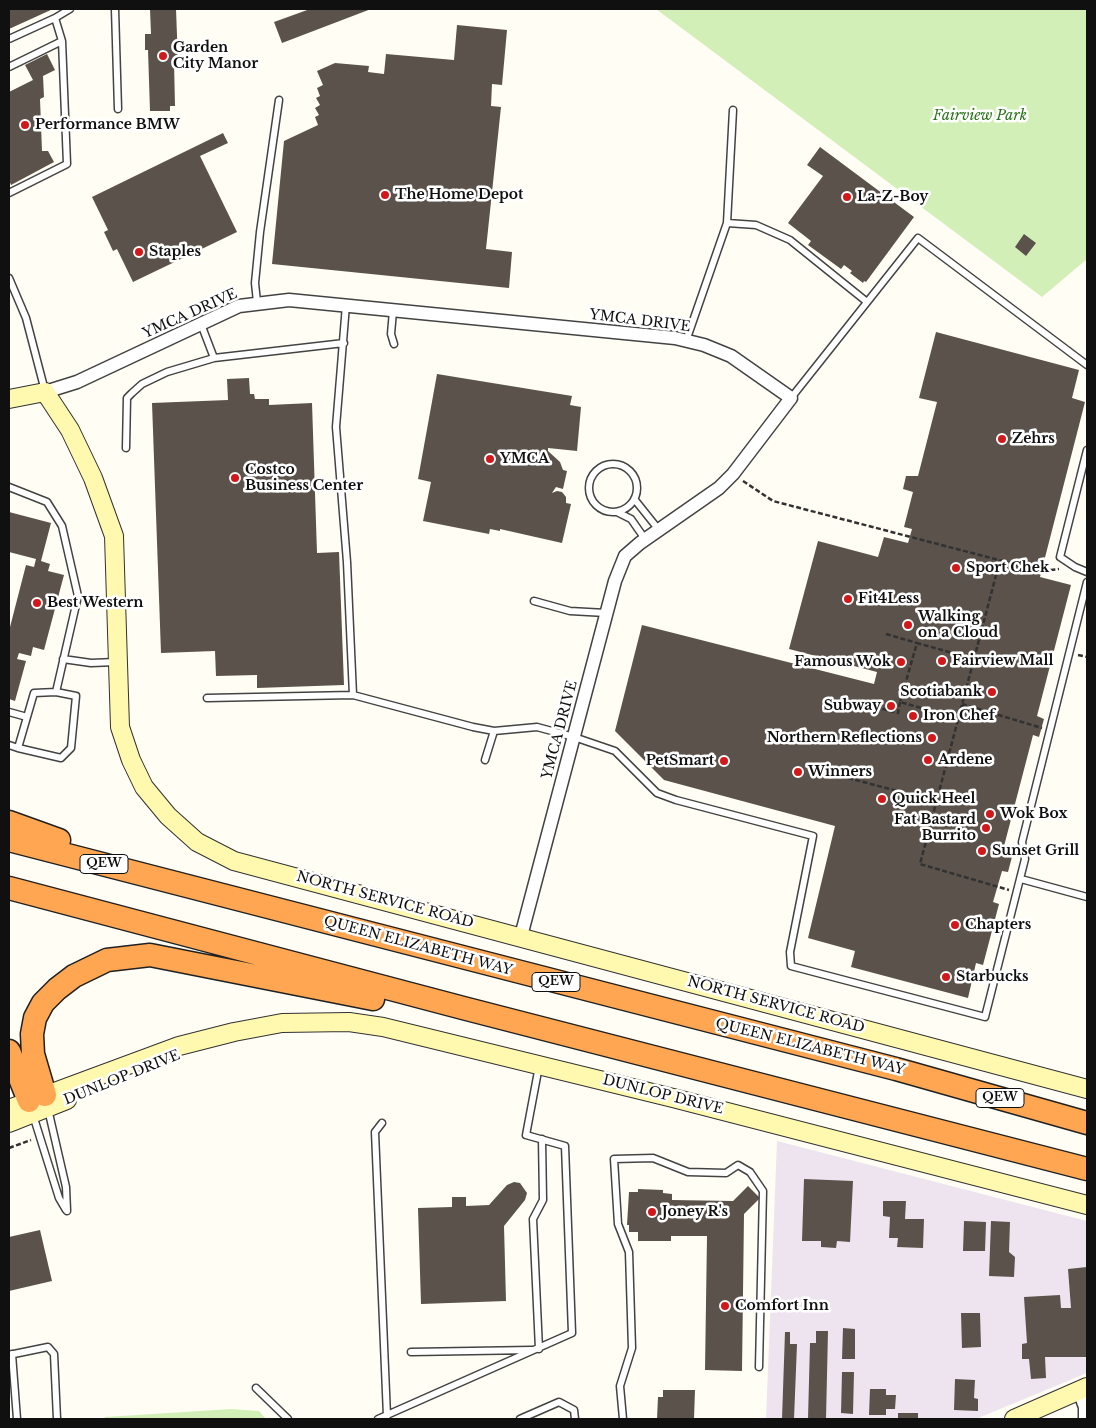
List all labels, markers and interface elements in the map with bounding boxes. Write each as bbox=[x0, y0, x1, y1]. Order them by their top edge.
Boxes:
place label: Garden City Manor bbox=[173, 40, 258, 72]
marker: Garden City Manor bbox=[157, 50, 169, 62]
park label: Fairview Park bbox=[933, 108, 1027, 124]
place label: Performance BMW bbox=[35, 117, 180, 133]
marker: Performance BMW bbox=[19, 119, 31, 131]
place label: The Home Depot bbox=[395, 187, 523, 203]
marker: The Home Depot bbox=[379, 189, 391, 201]
place label: La-Z-Boy bbox=[857, 189, 928, 205]
marker: La-Z-Boy bbox=[841, 191, 853, 203]
place label: Staples bbox=[149, 244, 201, 260]
marker: Staples bbox=[133, 246, 145, 258]
street label: YMCA DRIVE bbox=[140, 286, 240, 342]
street label: YMCA DRIVE bbox=[589, 306, 691, 336]
place label: Zehrs bbox=[1012, 431, 1055, 447]
marker: Zehrs bbox=[996, 433, 1008, 445]
place label: YMCA bbox=[500, 451, 549, 467]
marker: YMCA bbox=[484, 453, 496, 465]
place label: Costco Business Center bbox=[245, 462, 363, 494]
marker: Costco Business Center bbox=[229, 472, 241, 484]
place label: Sport Chek bbox=[966, 560, 1049, 576]
marker: Sport Chek bbox=[950, 562, 962, 574]
place label: Fit4Less bbox=[858, 591, 919, 607]
marker: Fit4Less bbox=[842, 593, 854, 605]
place label: Best Western bbox=[47, 595, 143, 611]
marker: Best Western bbox=[31, 597, 43, 609]
place label: Walking on a Cloud bbox=[918, 609, 998, 642]
marker: Walking on a Cloud bbox=[902, 619, 914, 631]
place label: Fairview Mall bbox=[952, 653, 1053, 669]
place label: Famous Wok bbox=[794, 654, 891, 670]
marker: Fairview Mall bbox=[936, 655, 948, 667]
marker: Famous Wok bbox=[895, 656, 907, 668]
street label: YMCA DRIVE bbox=[539, 679, 581, 781]
place label: Scotiabank bbox=[900, 684, 982, 700]
marker: Scotiabank bbox=[986, 686, 998, 698]
place label: Subway bbox=[824, 698, 881, 714]
marker: Subway bbox=[885, 700, 897, 712]
place label: Iron Chef bbox=[923, 708, 995, 724]
marker: Iron Chef bbox=[907, 710, 919, 722]
place label: Northern Reflections bbox=[767, 730, 922, 746]
marker: Northern Reflections bbox=[926, 732, 938, 744]
place label: Ardene bbox=[938, 752, 993, 768]
place label: PetSmart bbox=[646, 753, 714, 769]
marker: Ardene bbox=[922, 754, 934, 766]
marker: PetSmart bbox=[718, 755, 730, 767]
place label: Winners bbox=[808, 764, 872, 780]
marker: Winners bbox=[792, 766, 804, 778]
place label: Quick Heel bbox=[892, 791, 975, 807]
marker: Quick Heel bbox=[876, 793, 888, 805]
place label: Wok Box bbox=[1000, 806, 1068, 822]
marker: Wok Box bbox=[984, 808, 996, 820]
place label: Fat Bastard Burrito bbox=[894, 812, 976, 844]
marker: Fat Bastard Burrito bbox=[980, 822, 992, 834]
place label: Sunset Grill bbox=[992, 843, 1079, 859]
marker: Sunset Grill bbox=[976, 845, 988, 857]
road number: QEW bbox=[80, 854, 128, 874]
street label: NORTH SERVICE ROAD bbox=[295, 868, 475, 932]
street label: QUEEN ELIZABETH WAY bbox=[322, 913, 514, 979]
place label: Chapters bbox=[965, 917, 1031, 933]
marker: Chapters bbox=[949, 919, 961, 931]
place label: Starbucks bbox=[956, 969, 1029, 985]
marker: Starbucks bbox=[940, 971, 952, 983]
road number: QEW bbox=[532, 972, 580, 992]
street label: NORTH SERVICE ROAD bbox=[686, 973, 866, 1037]
street label: QUEEN ELIZABETH WAY bbox=[714, 1015, 906, 1079]
street label: DUNLOP DRIVE bbox=[61, 1047, 183, 1109]
street label: DUNLOP DRIVE bbox=[601, 1072, 725, 1118]
road number: QEW bbox=[976, 1088, 1024, 1108]
place label: Joney R's bbox=[662, 1204, 728, 1220]
marker: Joney R's bbox=[646, 1206, 658, 1218]
place label: Comfort Inn bbox=[735, 1298, 829, 1314]
marker: Comfort Inn bbox=[719, 1300, 731, 1312]

